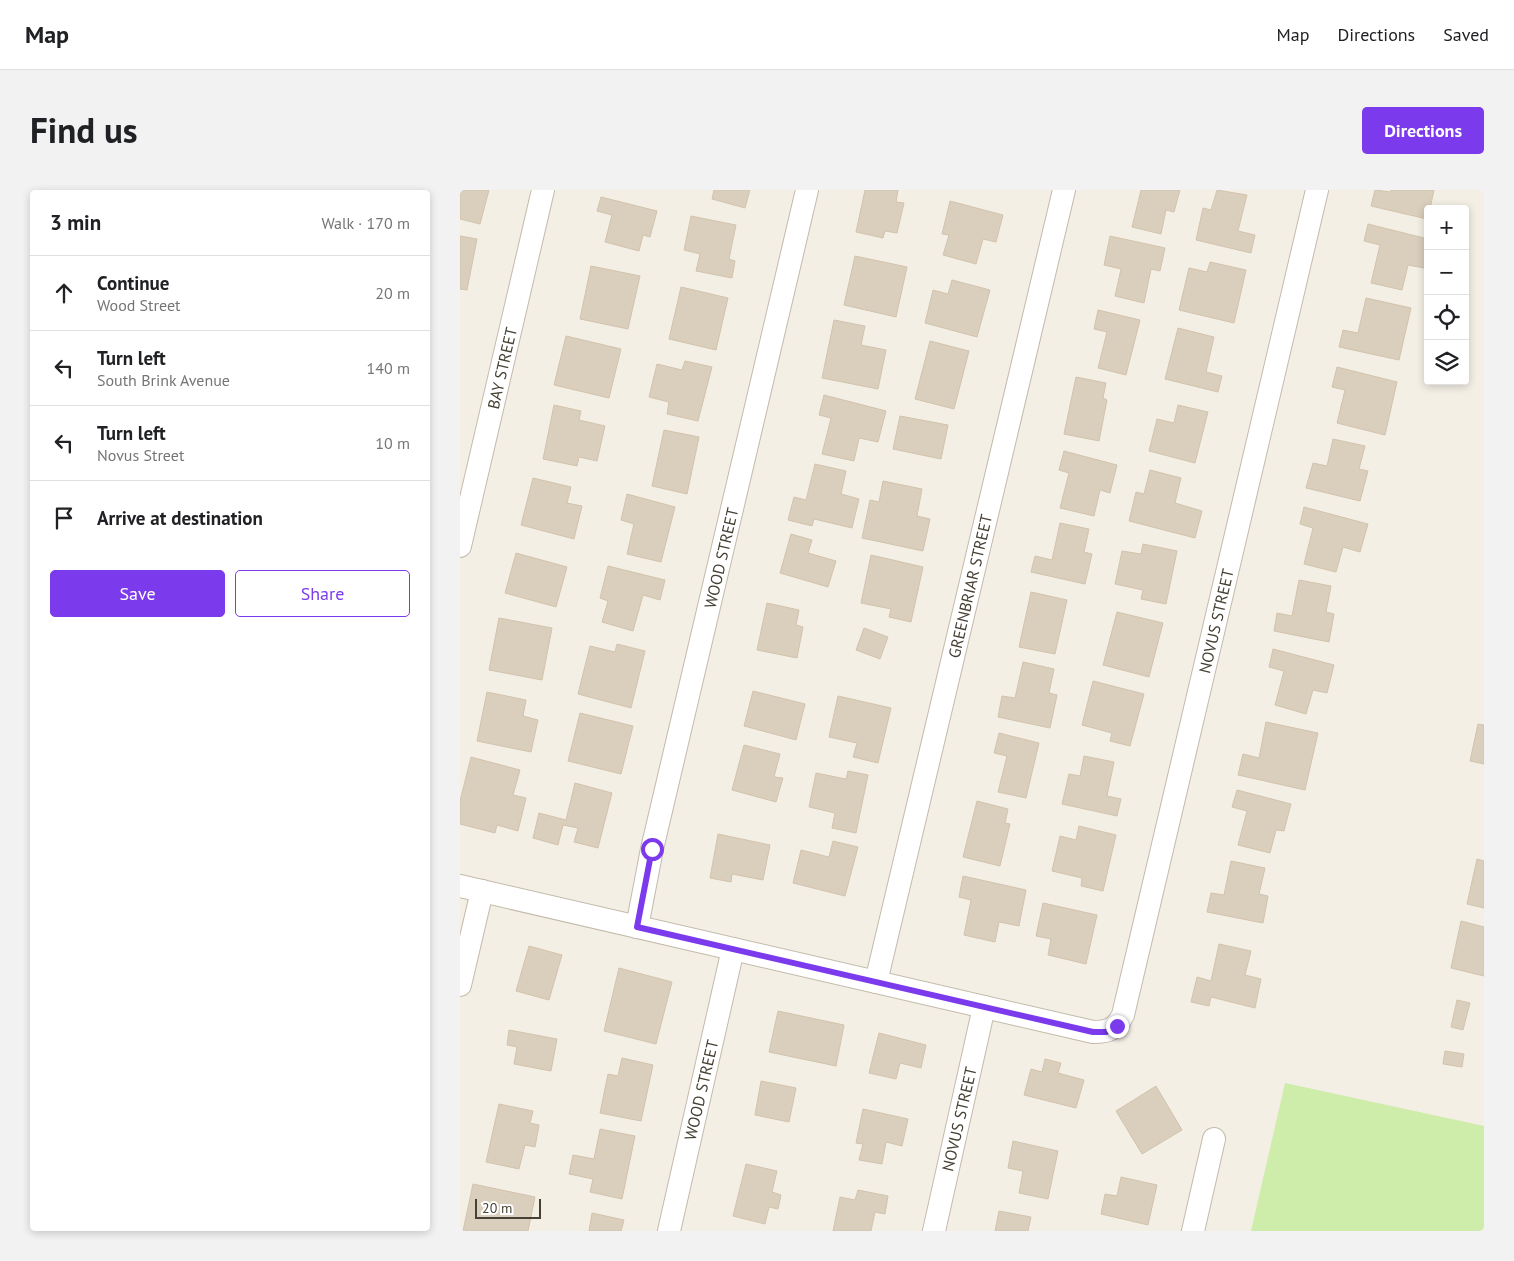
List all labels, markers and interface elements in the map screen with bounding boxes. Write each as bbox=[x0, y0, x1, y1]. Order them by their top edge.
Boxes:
text: Map bbox=[25, 19, 69, 50]
text: Map bbox=[1277, 23, 1309, 46]
text: Directions bbox=[1337, 23, 1415, 46]
text: Saved bbox=[1443, 23, 1489, 46]
text: Find us bbox=[30, 107, 138, 153]
button: Directions bbox=[1362, 107, 1484, 154]
map controls bbox=[1424, 205, 1469, 385]
button: + bbox=[1424, 205, 1469, 250]
text: 3 min bbox=[50, 209, 101, 236]
text: Walk · 170 m bbox=[321, 213, 410, 233]
button: − bbox=[1424, 250, 1469, 295]
text: Continue bbox=[97, 271, 169, 295]
icon: ahead bbox=[50, 279, 78, 307]
text: 20 m bbox=[375, 283, 410, 303]
text: Wood Street bbox=[97, 295, 180, 315]
button: locate bbox=[1424, 295, 1469, 340]
street label: BAY STREET bbox=[483, 325, 521, 411]
button: layers bbox=[1424, 340, 1469, 385]
text: Turn left bbox=[97, 346, 166, 370]
icon: left bbox=[50, 354, 78, 382]
text: 140 m bbox=[367, 358, 410, 378]
text: South Brink Avenue bbox=[97, 370, 230, 390]
text: Turn left bbox=[97, 421, 166, 445]
icon: left bbox=[50, 429, 78, 457]
text: 10 m bbox=[375, 433, 410, 453]
text: Novus Street bbox=[97, 445, 184, 465]
icon: arrive bbox=[50, 504, 78, 532]
text: Arrive at destination bbox=[97, 506, 263, 530]
street label: WOOD STREET bbox=[700, 506, 742, 610]
street label: GREENBRIAR STREET bbox=[944, 512, 996, 660]
street label: NOVUS STREET bbox=[1194, 567, 1238, 675]
button: Save bbox=[50, 570, 225, 617]
button: Share bbox=[235, 570, 410, 617]
route start bbox=[641, 838, 664, 861]
route end bbox=[1106, 1015, 1129, 1038]
street label: WOOD STREET bbox=[680, 1038, 722, 1142]
street label: NOVUS STREET bbox=[937, 1065, 981, 1173]
scale bar bbox=[475, 1196, 541, 1219]
text: 20 m bbox=[482, 1199, 512, 1217]

